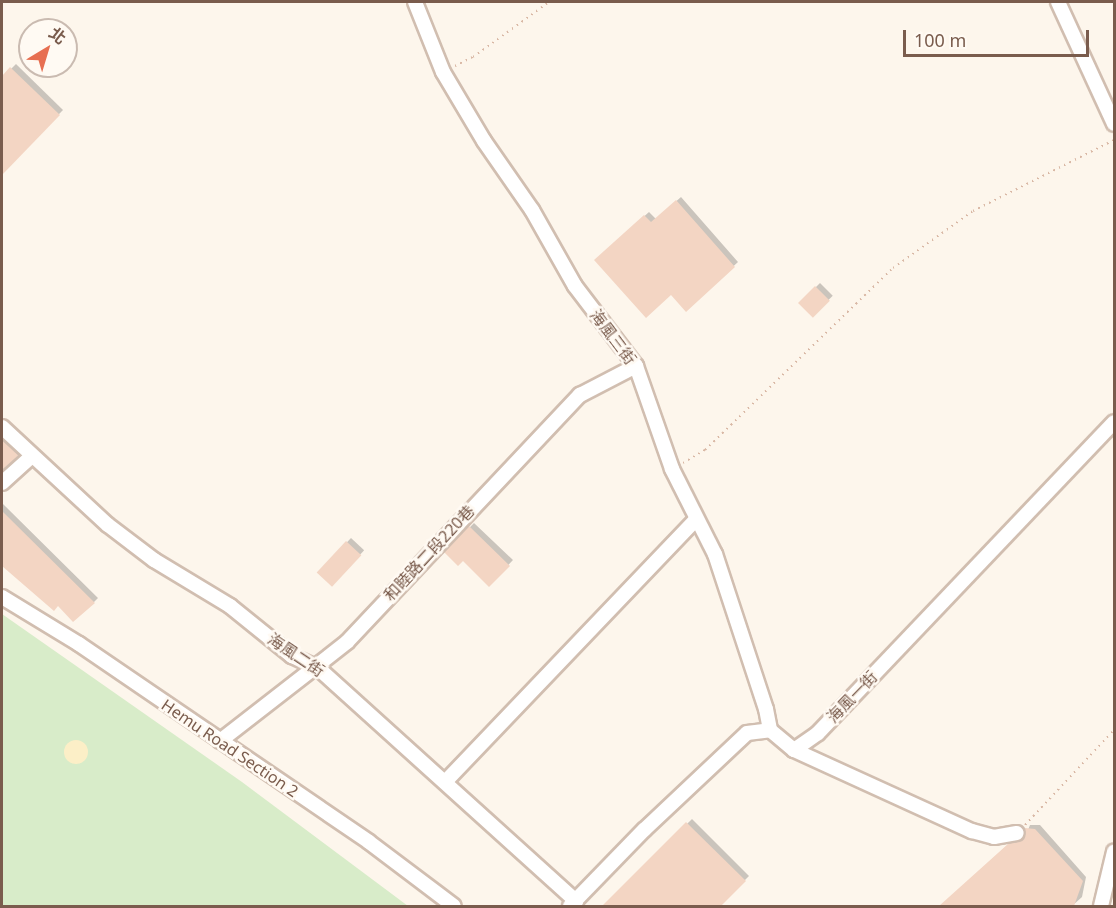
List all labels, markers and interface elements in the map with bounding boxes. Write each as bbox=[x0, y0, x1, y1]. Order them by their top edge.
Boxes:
north arrow bbox=[18, 18, 78, 78]
scale bar bbox=[906, 18, 1092, 56]
text: 北 bbox=[45, 22, 71, 49]
text: 100 m bbox=[914, 28, 966, 52]
street label: 海風三街 bbox=[586, 306, 640, 368]
street label: 和睦路二段220巷 bbox=[380, 501, 478, 605]
street label: 海風二街 bbox=[264, 629, 328, 681]
street label: 海風一街 bbox=[823, 667, 881, 727]
street label: Hemu Road Section 2 bbox=[158, 695, 302, 801]

